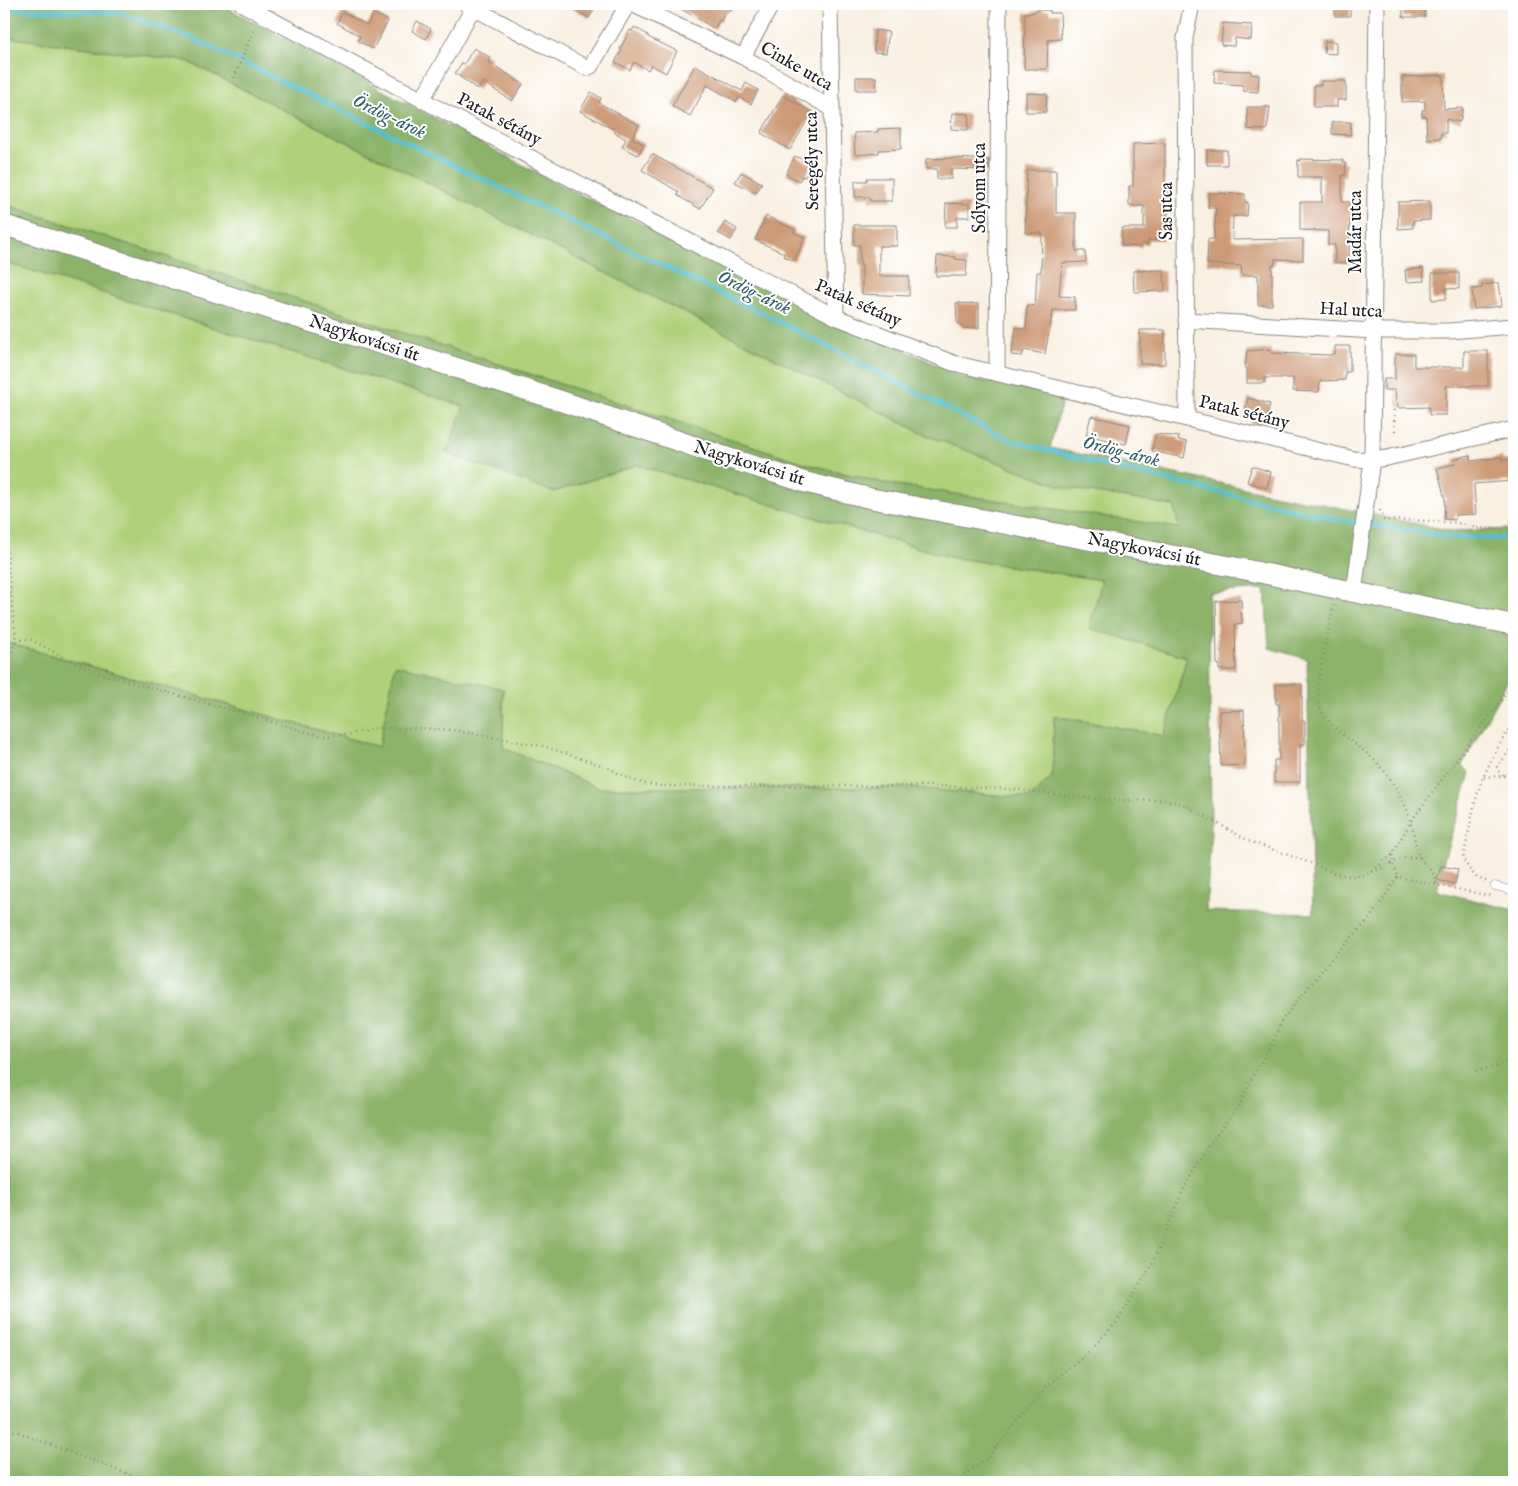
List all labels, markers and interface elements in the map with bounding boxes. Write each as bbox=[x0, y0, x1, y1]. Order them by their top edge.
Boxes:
street label: Cinke utca bbox=[756, 37, 837, 97]
street label: Patak sétány bbox=[453, 88, 545, 152]
water label: Ördög-árok bbox=[348, 89, 430, 145]
street label: Seregély utca bbox=[801, 111, 825, 211]
street label: Sólyom utca bbox=[969, 142, 992, 233]
street label: Sas utca bbox=[1156, 182, 1179, 240]
street label: Madár utca bbox=[1345, 190, 1368, 274]
water label: Ördög-árok bbox=[713, 265, 795, 321]
street label: Patak sétány bbox=[811, 275, 905, 333]
street label: Hal utca bbox=[1319, 298, 1383, 324]
street label: Nagykovácsi út bbox=[306, 310, 422, 368]
street label: Patak sétány bbox=[1196, 391, 1292, 435]
water label: Ördög-árok bbox=[1080, 431, 1162, 473]
street label: Nagykovácsi út bbox=[691, 436, 807, 492]
street label: Nagykovácsi út bbox=[1085, 528, 1203, 572]

